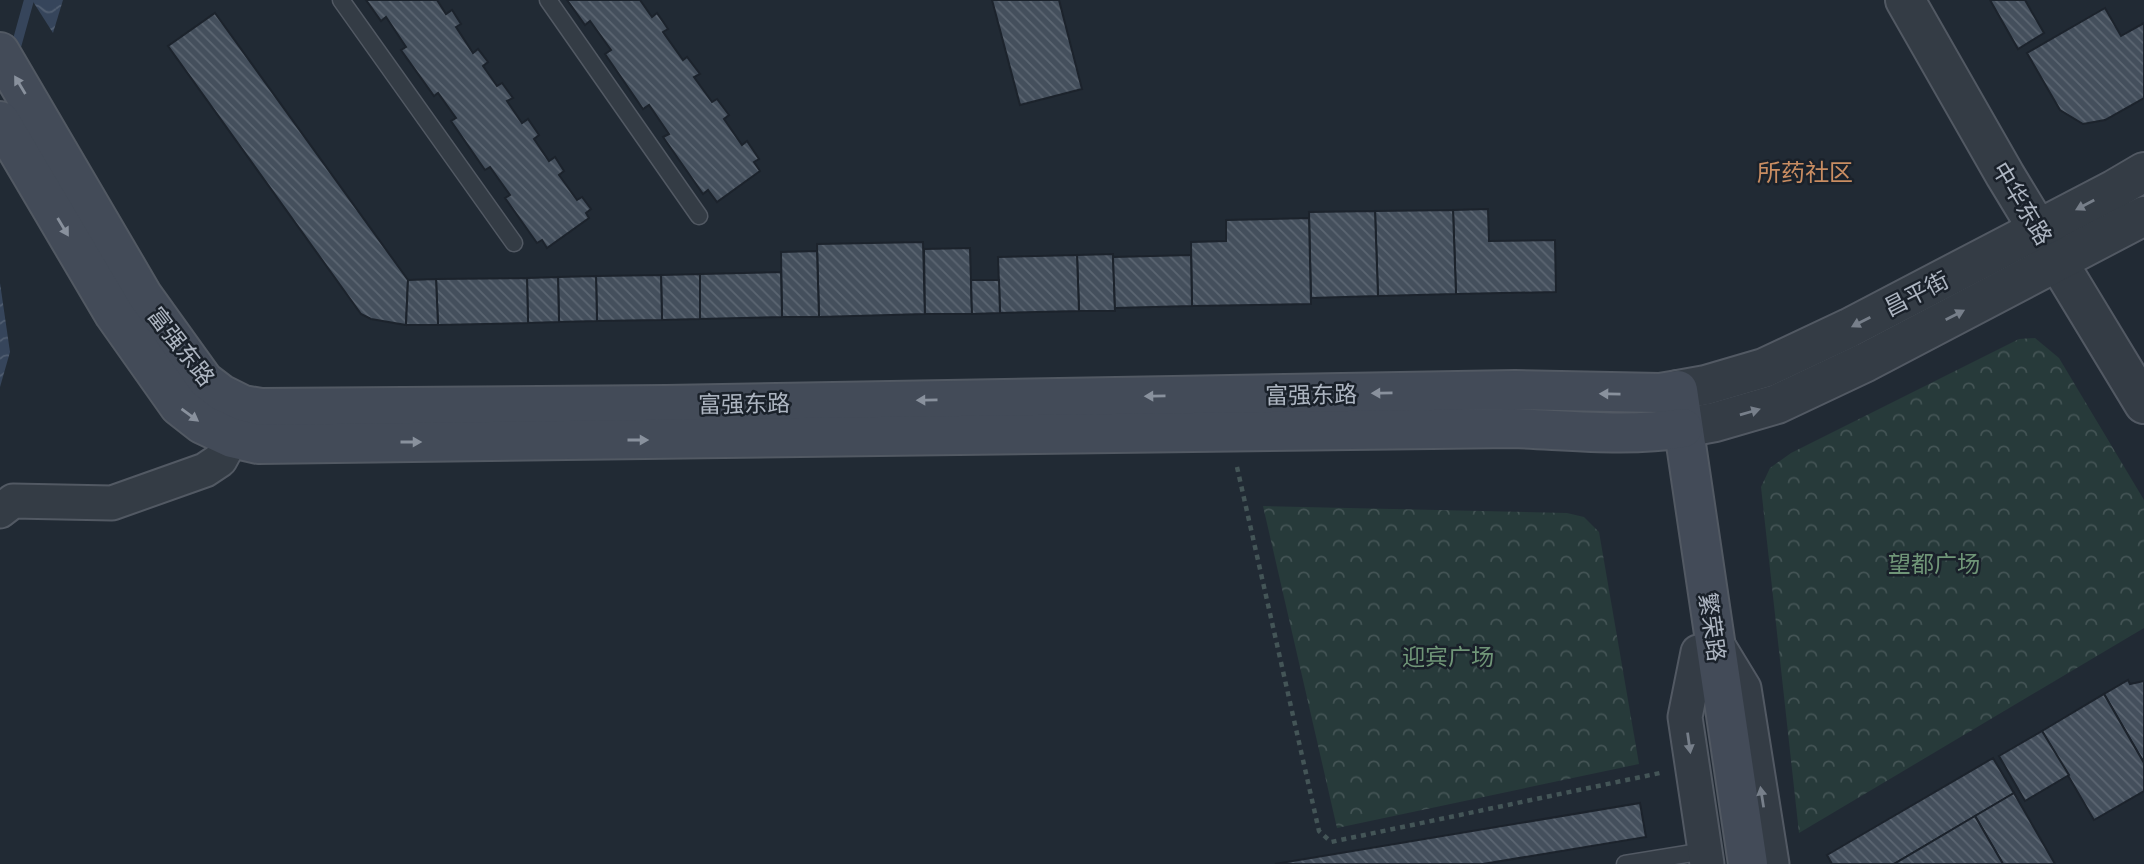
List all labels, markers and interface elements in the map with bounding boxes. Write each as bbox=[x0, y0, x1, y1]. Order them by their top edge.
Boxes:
one-way arrow bbox=[14, 76, 26, 95]
district label: 所药社区 bbox=[1757, 155, 1853, 188]
street label: 中华东路 bbox=[1986, 155, 2060, 251]
one-way arrow bbox=[2074, 199, 2094, 211]
one-way arrow bbox=[56, 218, 69, 237]
street label: 昌平街 bbox=[1878, 263, 1954, 323]
street label: 富强东路 bbox=[141, 300, 223, 392]
one-way arrow bbox=[1945, 309, 1965, 321]
one-way arrow bbox=[1851, 316, 1871, 327]
street label: 富强东路 bbox=[1265, 377, 1357, 411]
street label: 富强东路 bbox=[698, 386, 790, 420]
one-way arrow bbox=[1371, 387, 1393, 398]
one-way arrow bbox=[1598, 388, 1620, 400]
one-way arrow bbox=[1144, 391, 1166, 402]
one-way arrow bbox=[916, 395, 938, 406]
one-way arrow bbox=[1739, 406, 1760, 416]
one-way arrow bbox=[181, 407, 199, 421]
one-way arrow bbox=[628, 434, 650, 446]
one-way arrow bbox=[400, 436, 422, 448]
park label: 望都广场 bbox=[1888, 547, 1980, 579]
street label: 繁荣路 bbox=[1692, 591, 1734, 663]
park label: 迎宾广场 bbox=[1402, 640, 1494, 672]
one-way arrow bbox=[1684, 732, 1695, 754]
one-way arrow bbox=[1756, 786, 1767, 808]

